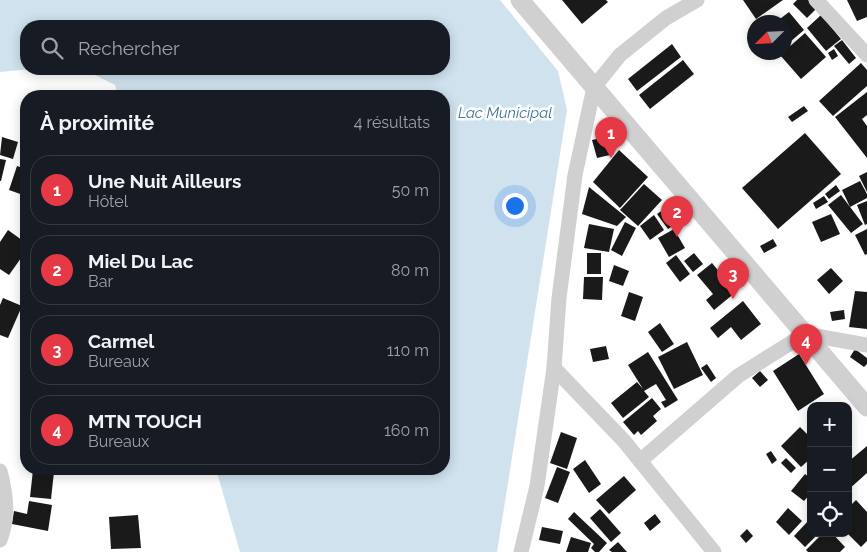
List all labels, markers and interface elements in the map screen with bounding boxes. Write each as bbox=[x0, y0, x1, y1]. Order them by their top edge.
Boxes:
north arrow bbox=[747, 15, 792, 60]
search box bbox=[20, 20, 450, 75]
icon: search bbox=[38, 34, 66, 62]
text: Rechercher bbox=[78, 37, 180, 59]
water label: Lac Municipal bbox=[458, 104, 552, 122]
text: À proximité bbox=[40, 110, 154, 135]
text: 4 résultats bbox=[354, 113, 430, 132]
pin: 1 bbox=[595, 117, 627, 158]
text: Une Nuit Ailleurs bbox=[88, 170, 241, 192]
text: 1 bbox=[53, 181, 61, 200]
text: 50 m bbox=[392, 181, 429, 200]
text: Hôtel bbox=[88, 192, 128, 211]
your location bbox=[502, 193, 528, 219]
pin: 2 bbox=[661, 196, 693, 237]
text: Miel Du Lac bbox=[88, 250, 193, 272]
pin: 3 bbox=[717, 258, 749, 299]
text: 2 bbox=[52, 261, 62, 280]
text: 80 m bbox=[391, 261, 429, 280]
text: Bar bbox=[88, 272, 113, 291]
pin: 4 bbox=[790, 324, 822, 365]
text: Carmel bbox=[88, 330, 154, 352]
text: 3 bbox=[53, 341, 61, 360]
text: 110 m bbox=[387, 341, 429, 360]
text: Bureaux bbox=[88, 352, 149, 371]
map controls bbox=[807, 402, 852, 537]
button: + bbox=[807, 402, 852, 447]
text: MTN TOUCH bbox=[88, 410, 202, 432]
text: 4 bbox=[52, 421, 62, 440]
text: 160 m bbox=[384, 421, 429, 440]
text: Bureaux bbox=[88, 432, 149, 451]
button: − bbox=[807, 447, 852, 492]
button: locate bbox=[807, 492, 852, 537]

